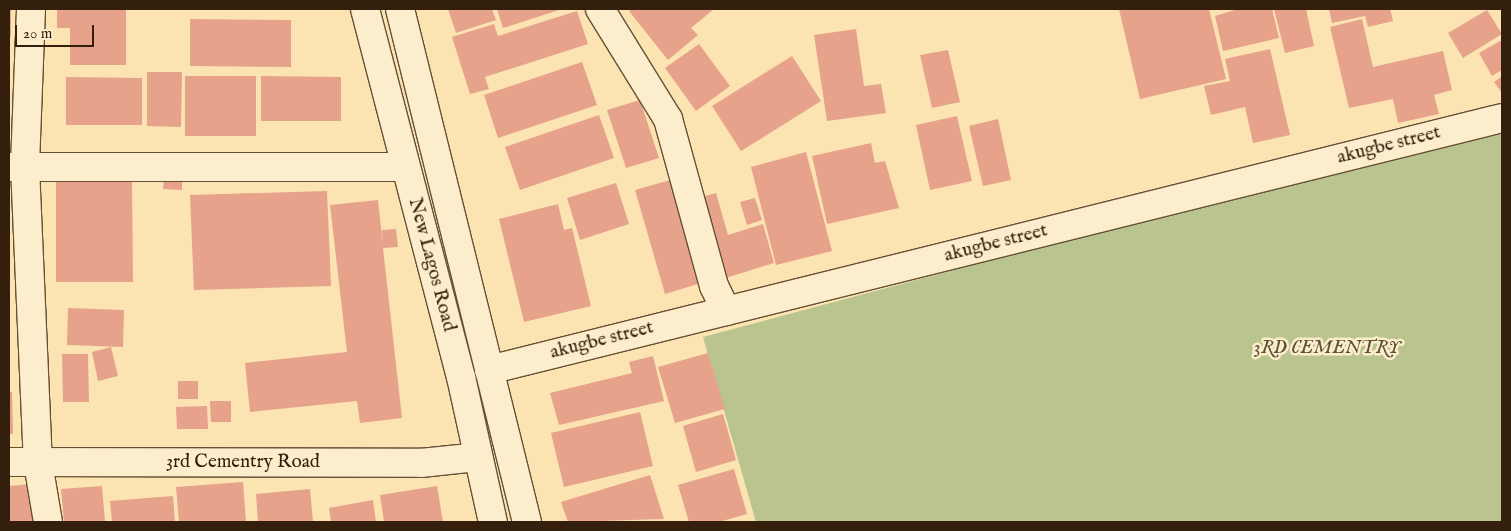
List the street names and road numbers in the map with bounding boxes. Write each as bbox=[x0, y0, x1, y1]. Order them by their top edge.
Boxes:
street label: akugbe street bbox=[1335, 122, 1443, 170]
street label: New Lagos Road bbox=[402, 196, 460, 334]
street label: akugbe street bbox=[942, 220, 1050, 268]
street label: akugbe street bbox=[548, 317, 656, 365]
street label: 3rd Cementry Road bbox=[166, 452, 320, 474]

